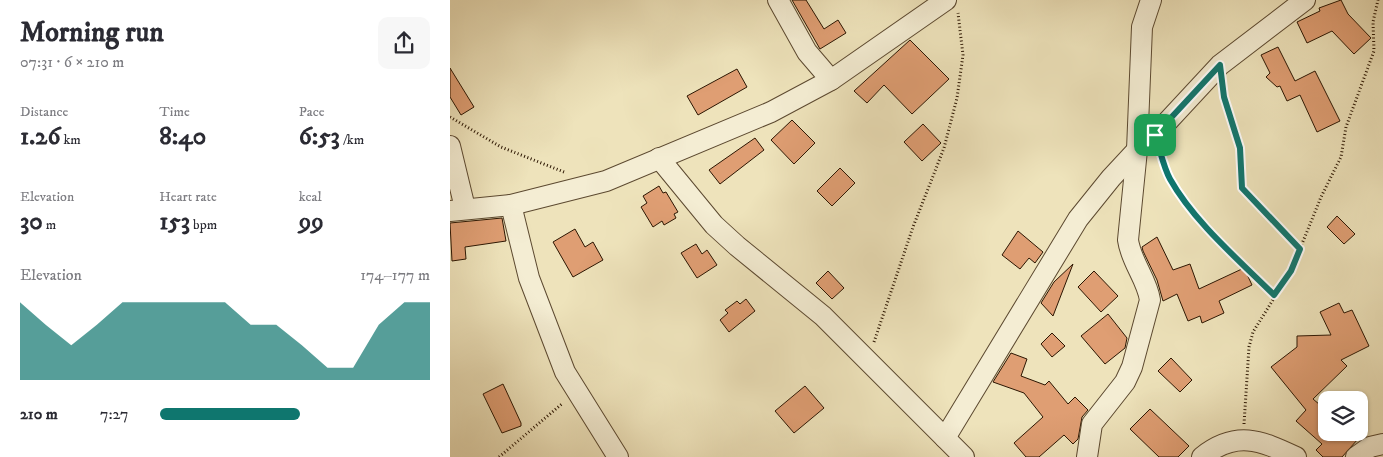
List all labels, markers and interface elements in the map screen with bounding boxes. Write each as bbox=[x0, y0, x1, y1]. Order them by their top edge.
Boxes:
text: Morning run bbox=[20, 15, 164, 50]
button: share bbox=[378, 17, 430, 69]
text: 07:31 · 6 × 210 m bbox=[20, 52, 124, 72]
text: Distance bbox=[20, 103, 68, 121]
text: Time bbox=[159, 103, 190, 121]
text: Pace bbox=[299, 103, 325, 121]
pin bbox=[1134, 114, 1176, 156]
text: 1.26 bbox=[20, 121, 60, 152]
text: 8:40 bbox=[159, 121, 206, 152]
text: 6:53 bbox=[299, 121, 340, 152]
icon: arrive bbox=[1141, 121, 1169, 149]
text: km bbox=[60, 131, 81, 149]
text: /km bbox=[340, 131, 364, 149]
text: Elevation bbox=[20, 188, 74, 206]
text: Heart rate bbox=[159, 188, 217, 206]
text: kcal bbox=[299, 188, 322, 206]
text: 30 bbox=[20, 206, 43, 237]
text: 153 bbox=[159, 206, 190, 237]
text: 99 bbox=[299, 206, 324, 237]
text: m bbox=[43, 216, 56, 234]
text: bpm bbox=[190, 216, 217, 234]
text: Elevation bbox=[20, 265, 82, 285]
text: 174–177 m bbox=[360, 265, 430, 285]
map controls bbox=[1318, 391, 1368, 441]
button: layers bbox=[1318, 391, 1368, 441]
text: 210 m bbox=[20, 404, 58, 424]
text: 7:27 bbox=[100, 404, 129, 424]

